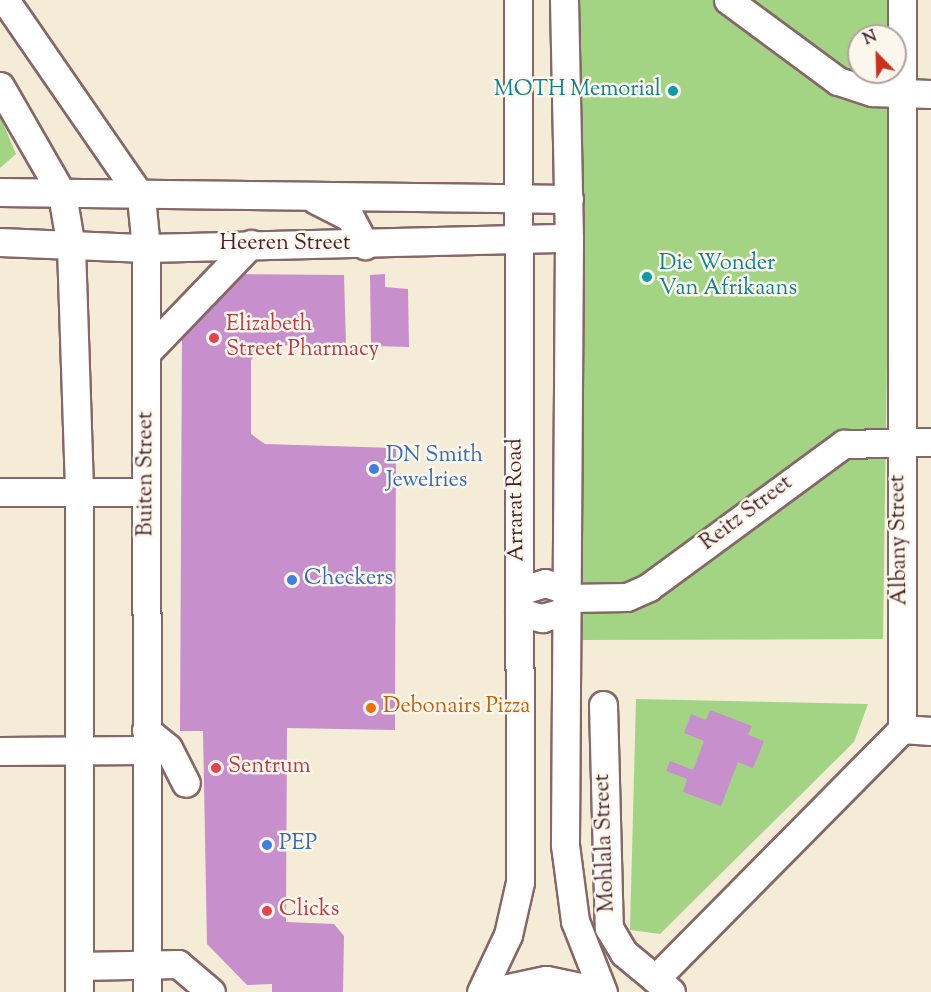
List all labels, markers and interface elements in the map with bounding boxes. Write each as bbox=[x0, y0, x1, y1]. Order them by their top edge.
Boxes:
north arrow bbox=[847, 24, 907, 84]
text: N bbox=[860, 26, 881, 52]
place label: MOTH Memorial bbox=[494, 78, 661, 104]
marker: MOTH Memorial bbox=[666, 84, 680, 98]
street label: Heeren Street bbox=[220, 232, 350, 258]
place label: Die Wonder Van Afrikaans bbox=[659, 251, 797, 302]
marker: Die Wonder Van Afrikaans bbox=[640, 270, 654, 284]
place label: Elizabeth Street Pharmacy bbox=[226, 312, 379, 364]
marker: Elizabeth Street Pharmacy bbox=[207, 331, 221, 345]
street label: Buiten Street bbox=[134, 412, 160, 536]
street label: Arrarat Road bbox=[503, 438, 531, 562]
place label: DN Smith Jewelries bbox=[386, 443, 483, 494]
marker: DN Smith Jewelries bbox=[367, 462, 381, 476]
street label: Reitz Street bbox=[696, 471, 798, 557]
street label: Albany Street bbox=[886, 474, 914, 606]
place label: Checkers bbox=[304, 567, 393, 593]
marker: Checkers bbox=[285, 573, 299, 587]
place label: Debonairs Pizza bbox=[383, 695, 531, 721]
marker: Debonairs Pizza bbox=[364, 701, 378, 715]
place label: Sentrum bbox=[228, 755, 311, 781]
marker: Sentrum bbox=[209, 761, 223, 775]
street label: Mohlala Street bbox=[590, 773, 622, 913]
place label: PEP bbox=[279, 832, 317, 858]
marker: PEP bbox=[260, 838, 274, 852]
place label: Clicks bbox=[279, 898, 339, 924]
marker: Clicks bbox=[260, 904, 274, 918]

